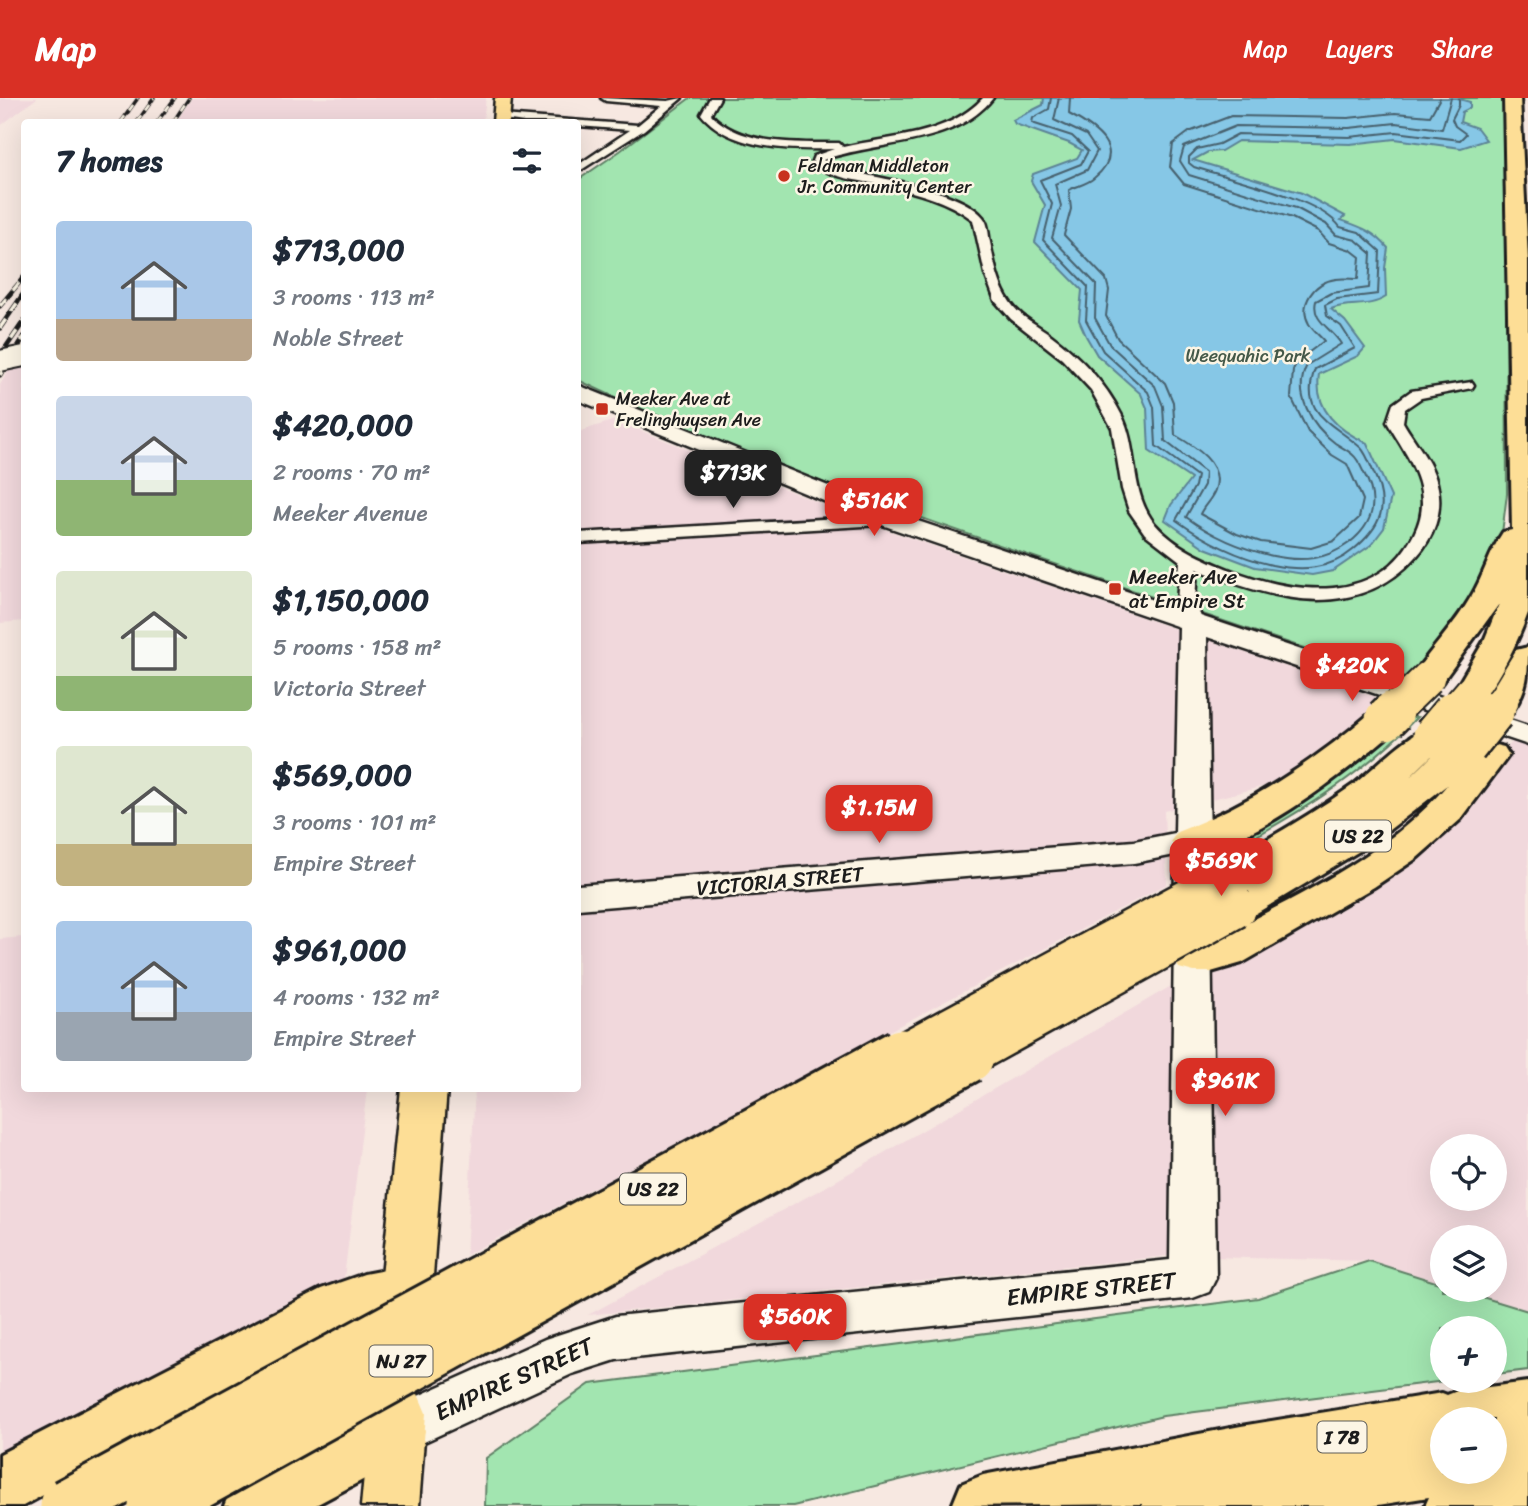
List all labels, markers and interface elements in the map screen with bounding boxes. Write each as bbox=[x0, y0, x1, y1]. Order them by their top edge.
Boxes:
text: Map bbox=[35, 20, 96, 78]
text: Map bbox=[1243, 28, 1288, 70]
text: Layers bbox=[1326, 28, 1393, 70]
text: Share bbox=[1431, 28, 1493, 70]
text: 7 homes bbox=[56, 134, 163, 188]
icon: filters bbox=[508, 142, 546, 180]
place label: Feldman Middleton Jr. Community Center bbox=[797, 150, 973, 203]
marker: Feldman Middleton Jr. Community Center bbox=[776, 168, 792, 184]
text: $713,000 bbox=[273, 223, 405, 277]
icon: home bbox=[112, 249, 196, 333]
text: 3 rooms · 113 m² bbox=[273, 277, 435, 318]
text: Noble Street bbox=[273, 318, 404, 359]
park label: Weequahic Park bbox=[1186, 340, 1311, 372]
place label: Meeker Ave at Frelinghuysen Ave bbox=[616, 383, 761, 436]
text: $420,000 bbox=[273, 398, 413, 452]
marker: Meeker Ave at Frelinghuysen Ave bbox=[594, 401, 610, 417]
icon: home bbox=[112, 424, 196, 508]
pin: $713K bbox=[684, 450, 782, 510]
text: 2 rooms · 70 m² bbox=[273, 452, 431, 493]
text: $713K bbox=[700, 452, 766, 493]
pin: $516K bbox=[825, 478, 923, 538]
text: $516K bbox=[841, 480, 907, 521]
text: Meeker Avenue bbox=[273, 493, 428, 534]
place label: Meeker Ave at Empire St bbox=[1129, 558, 1245, 620]
text: $1,150,000 bbox=[273, 573, 429, 627]
marker: Meeker Ave at Empire St bbox=[1107, 581, 1123, 597]
icon: home bbox=[112, 599, 196, 683]
text: 5 rooms · 158 m² bbox=[273, 627, 442, 668]
pin: $420K bbox=[1303, 644, 1401, 703]
text: $420K bbox=[1316, 645, 1388, 686]
text: Victoria Street bbox=[273, 668, 426, 709]
text: $569,000 bbox=[273, 748, 412, 802]
icon: home bbox=[112, 774, 196, 858]
pin: $1.15M bbox=[822, 786, 936, 845]
text: $1.15M bbox=[842, 787, 916, 828]
text: 3 rooms · 101 m² bbox=[273, 802, 437, 843]
road number: US 22 bbox=[1325, 820, 1391, 852]
pin: $569K bbox=[1172, 838, 1270, 898]
text: $569K bbox=[1186, 840, 1256, 881]
text: Empire Street bbox=[273, 843, 415, 884]
street label: VICTORIA STREET bbox=[695, 855, 867, 907]
text: $961,000 bbox=[273, 923, 406, 977]
icon: home bbox=[112, 949, 196, 1033]
text: 4 rooms · 132 m² bbox=[273, 977, 440, 1018]
text: Empire Street bbox=[273, 1018, 415, 1059]
pin: $961K bbox=[1176, 1058, 1274, 1118]
text: $961K bbox=[1192, 1060, 1258, 1101]
map controls bbox=[1430, 1134, 1507, 1484]
button: locate bbox=[1430, 1134, 1507, 1211]
road number: US 22 bbox=[620, 1174, 686, 1204]
button: layers bbox=[1430, 1225, 1507, 1302]
street label: EMPIRE STREET bbox=[1004, 1259, 1180, 1319]
pin: $560K bbox=[746, 1294, 844, 1354]
text: $560K bbox=[759, 1296, 831, 1337]
button: + bbox=[1430, 1316, 1507, 1393]
street label: EMPIRE STREET bbox=[428, 1324, 602, 1433]
road number: NJ 27 bbox=[370, 1345, 432, 1376]
button: − bbox=[1430, 1407, 1507, 1484]
road number: I 78 bbox=[1318, 1422, 1366, 1452]

